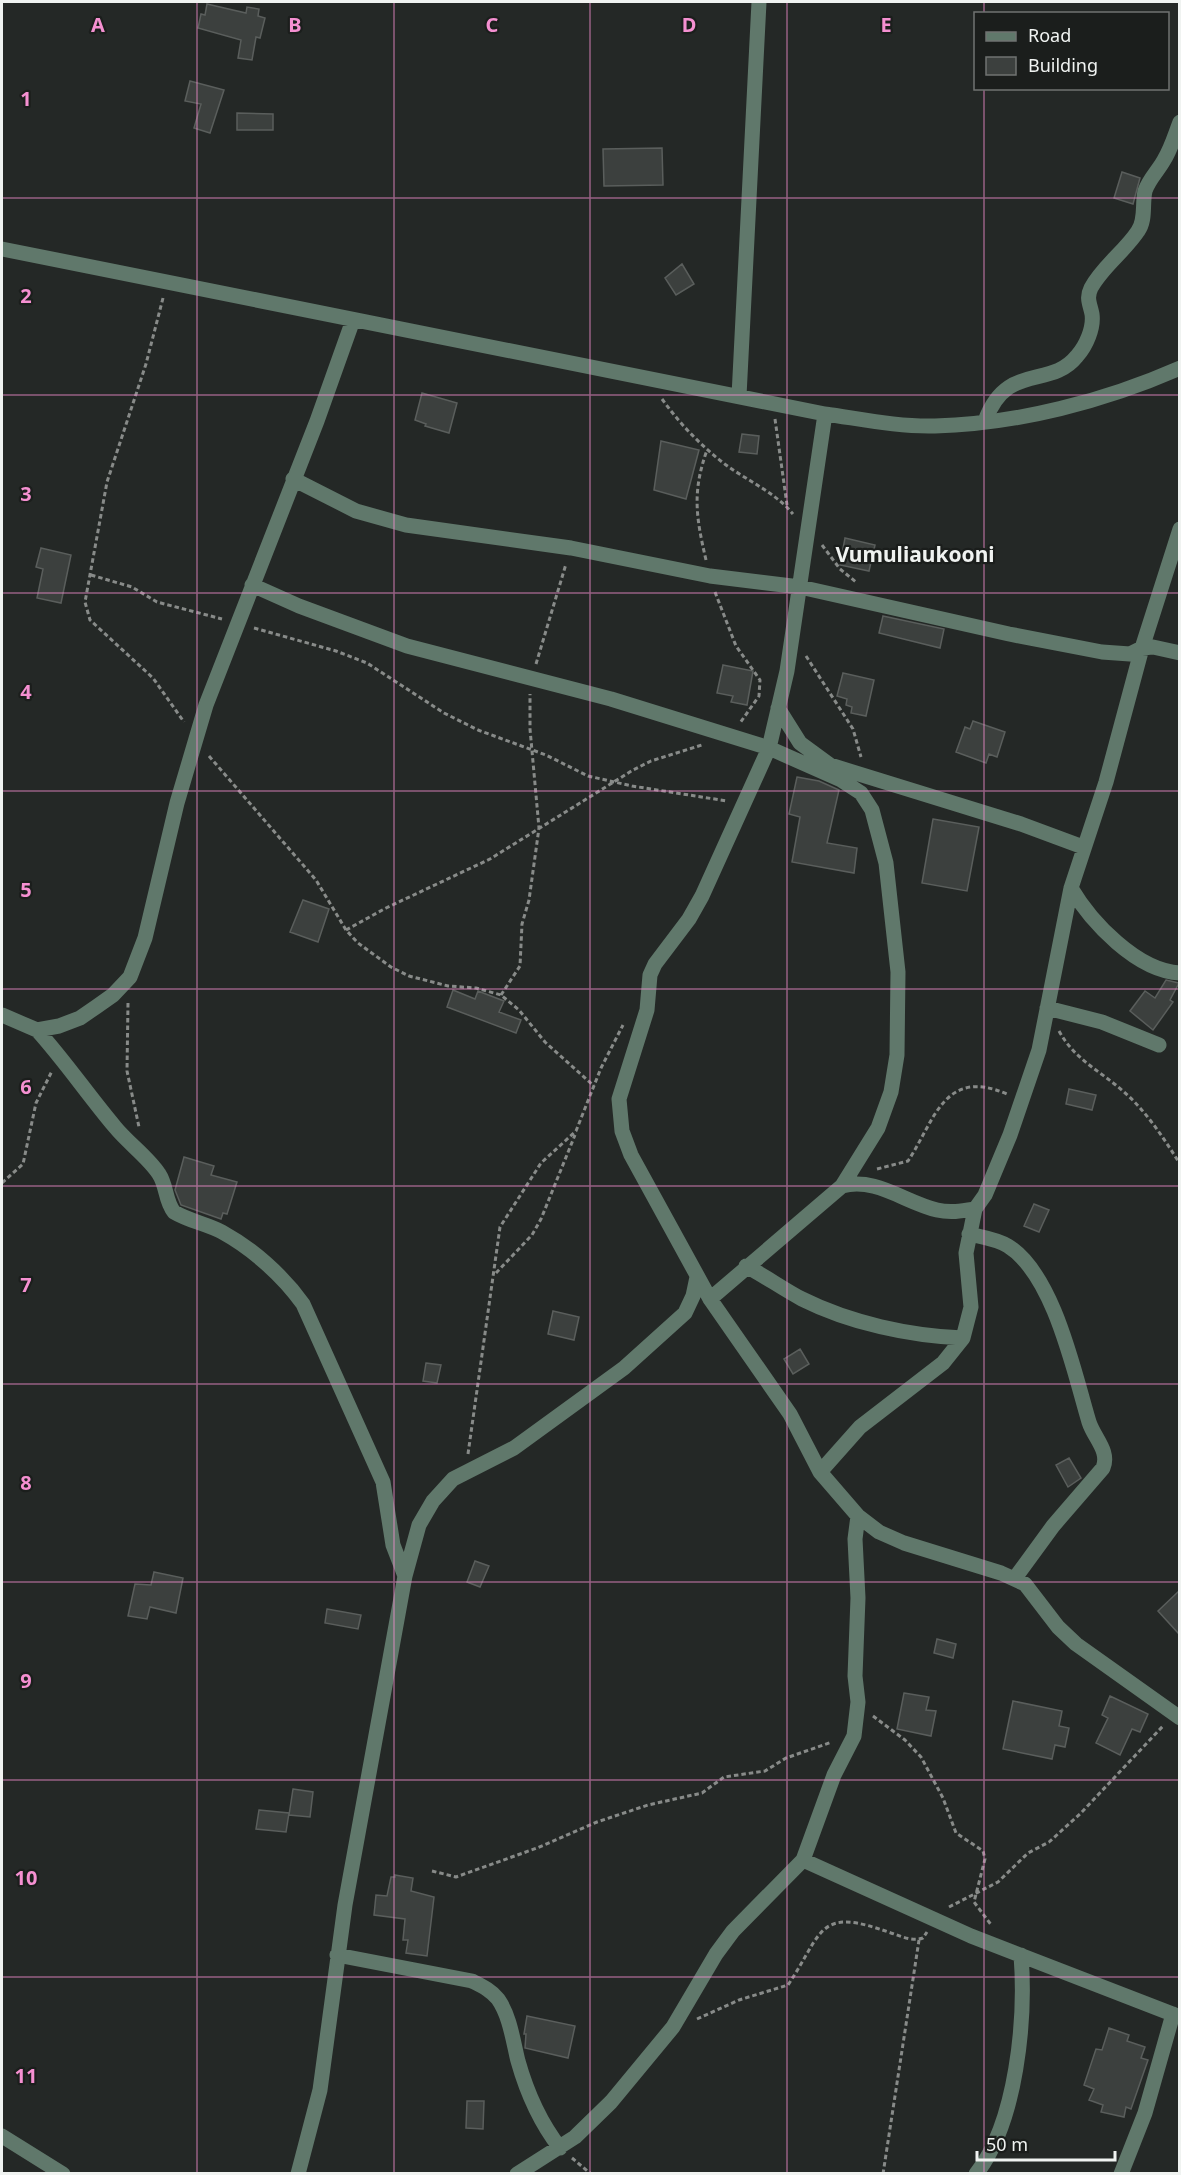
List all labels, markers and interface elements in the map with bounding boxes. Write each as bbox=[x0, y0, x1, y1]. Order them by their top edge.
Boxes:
text: A bbox=[91, 11, 105, 38]
text: B bbox=[288, 11, 302, 38]
text: C bbox=[486, 11, 499, 38]
text: D bbox=[682, 11, 696, 38]
text: E bbox=[880, 11, 892, 38]
legend bbox=[974, 12, 1169, 90]
text: Road bbox=[1028, 23, 1071, 47]
text: Building bbox=[1028, 53, 1098, 77]
text: 1 bbox=[20, 85, 32, 112]
text: 2 bbox=[20, 282, 32, 309]
text: 3 bbox=[20, 480, 32, 507]
district label: Vumuliaukooni bbox=[835, 540, 995, 568]
text: 4 bbox=[20, 678, 32, 705]
text: 5 bbox=[20, 876, 32, 903]
text: 6 bbox=[20, 1073, 32, 1100]
text: 7 bbox=[20, 1271, 32, 1298]
text: 8 bbox=[20, 1469, 32, 1496]
text: 9 bbox=[20, 1667, 32, 1694]
text: 10 bbox=[15, 1864, 37, 1891]
text: 11 bbox=[15, 2062, 37, 2089]
scale bar bbox=[977, 2124, 1115, 2162]
text: 50 m bbox=[986, 2132, 1028, 2156]

